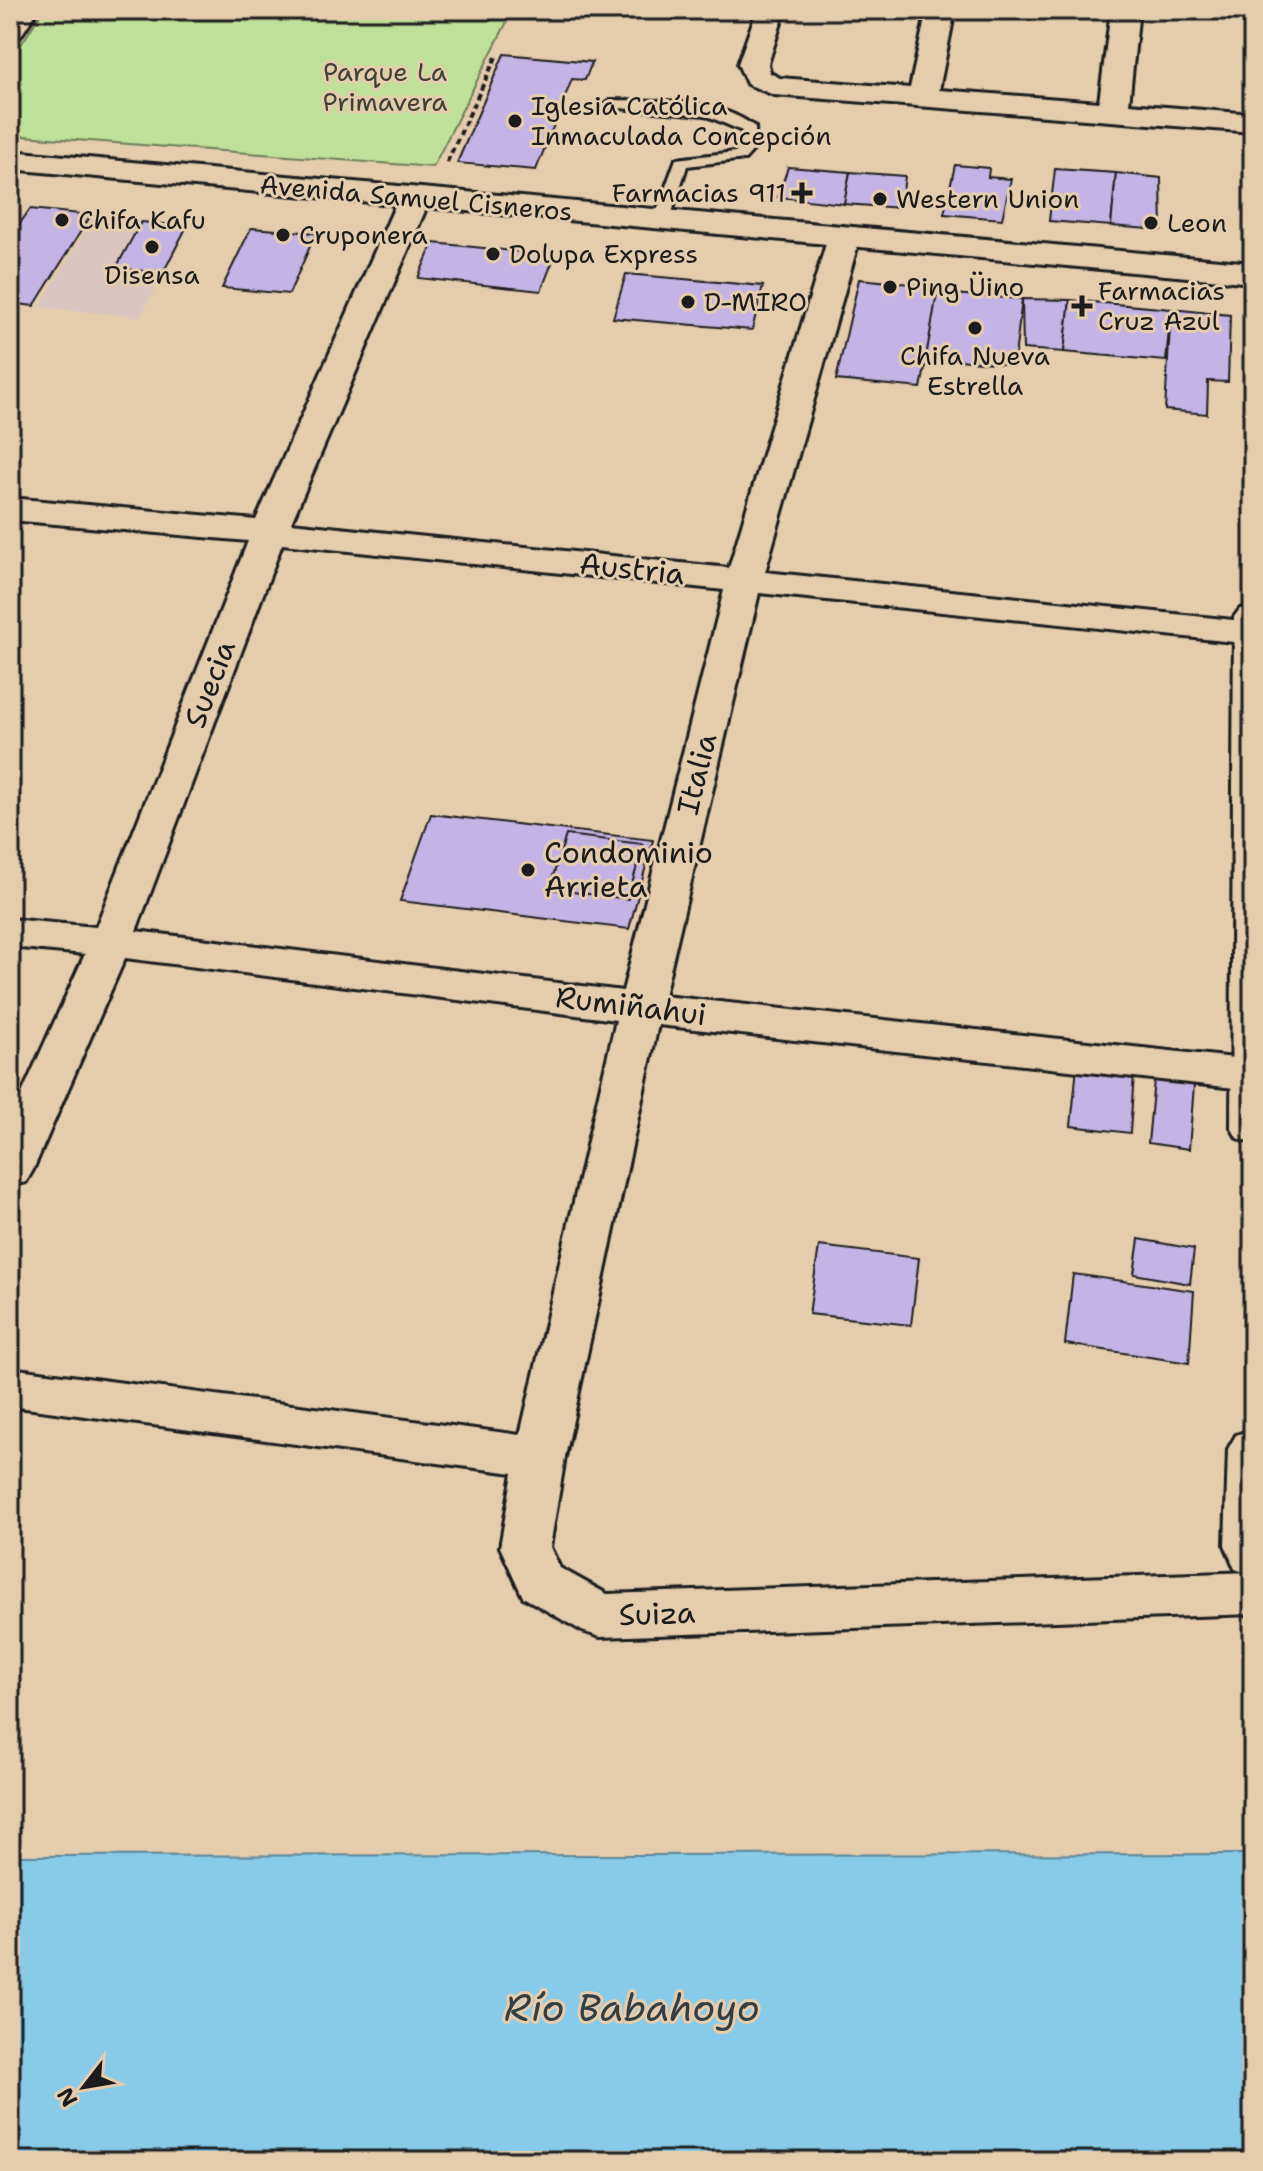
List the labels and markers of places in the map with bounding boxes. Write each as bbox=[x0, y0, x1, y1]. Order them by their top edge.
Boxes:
place label: Iglesia Católica Inmaculada Concepción bbox=[531, 88, 831, 153]
marker: Iglesia Católica Inmaculada Concepción bbox=[506, 112, 524, 130]
place label: Farmacias 911 bbox=[612, 175, 786, 210]
place label: Western Union bbox=[896, 181, 1079, 216]
marker: Farmacias 911 bbox=[793, 184, 811, 202]
marker: Western Union bbox=[871, 190, 889, 208]
place label: Chifa Kafu bbox=[78, 202, 206, 237]
place label: Leon bbox=[1167, 205, 1227, 240]
marker: Chifa Kafu bbox=[53, 211, 71, 229]
marker: Leon bbox=[1142, 214, 1160, 232]
place label: Cruponera bbox=[299, 217, 428, 252]
marker: Cruponera bbox=[274, 226, 292, 244]
place label: Dolupa Express bbox=[509, 236, 698, 271]
marker: Disensa bbox=[143, 238, 161, 256]
marker: Dolupa Express bbox=[484, 245, 502, 263]
place label: Disensa bbox=[104, 257, 200, 292]
place label: Ping Üino bbox=[906, 269, 1024, 304]
place label: Farmacias Cruz Azul bbox=[1098, 273, 1225, 338]
marker: Ping Üino bbox=[881, 278, 899, 296]
place label: D-MIRO bbox=[704, 284, 807, 319]
marker: D-MIRO bbox=[679, 293, 697, 311]
marker: Farmacias Cruz Azul bbox=[1073, 297, 1091, 315]
marker: Chifa Nueva Estrella bbox=[966, 319, 984, 337]
place label: Chifa Nueva Estrella bbox=[900, 338, 1050, 403]
place label: Condominio Arrieta bbox=[544, 832, 713, 907]
marker: Condominio Arrieta bbox=[519, 861, 537, 879]

